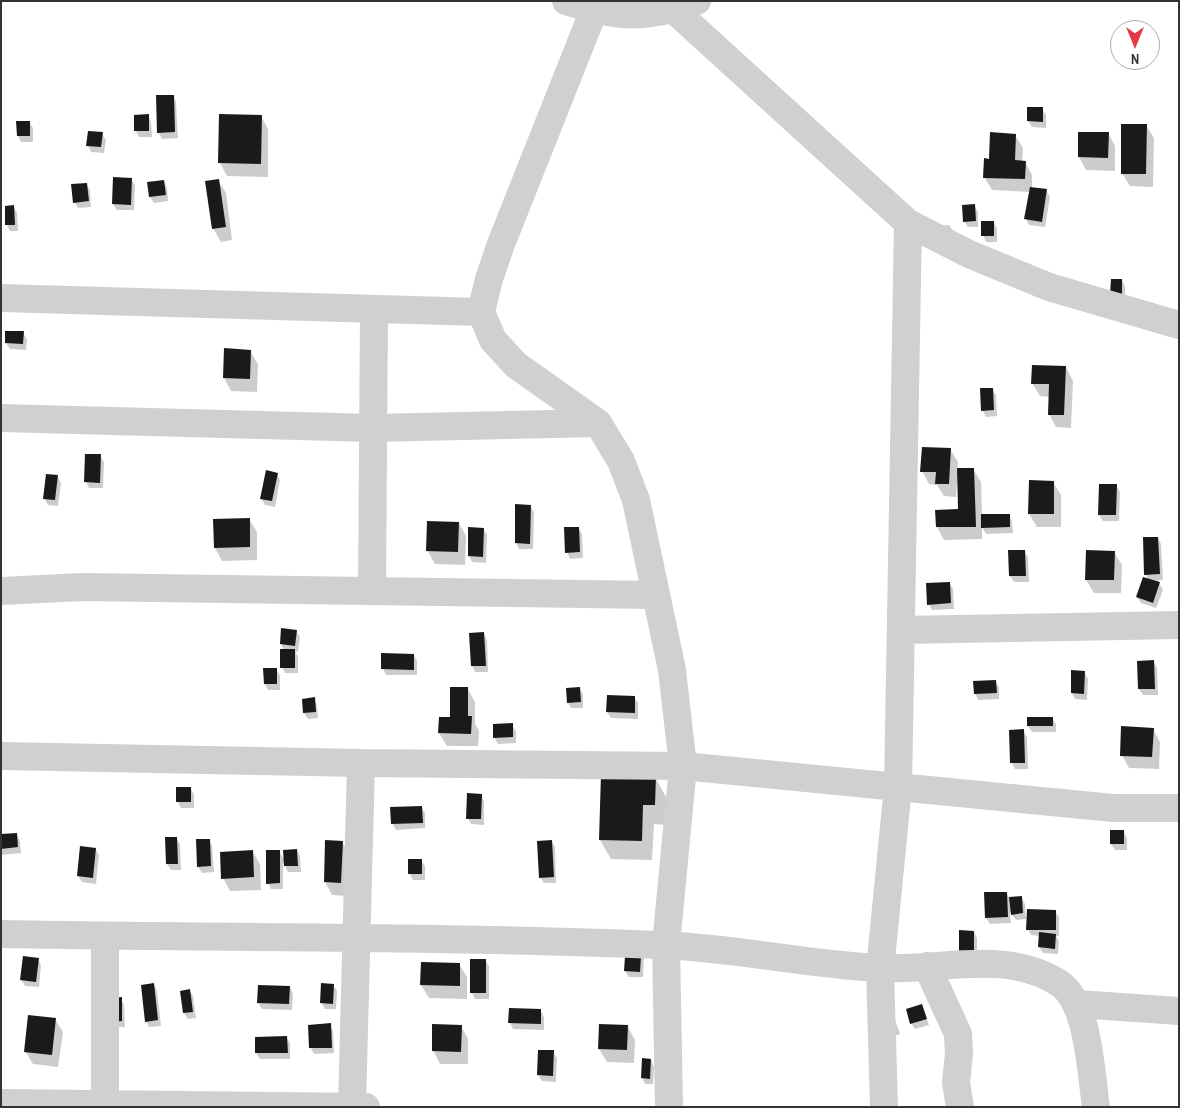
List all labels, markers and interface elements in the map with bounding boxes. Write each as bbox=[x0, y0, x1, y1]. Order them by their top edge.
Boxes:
north arrow bbox=[1110, 20, 1160, 70]
text: N bbox=[1131, 50, 1139, 68]

